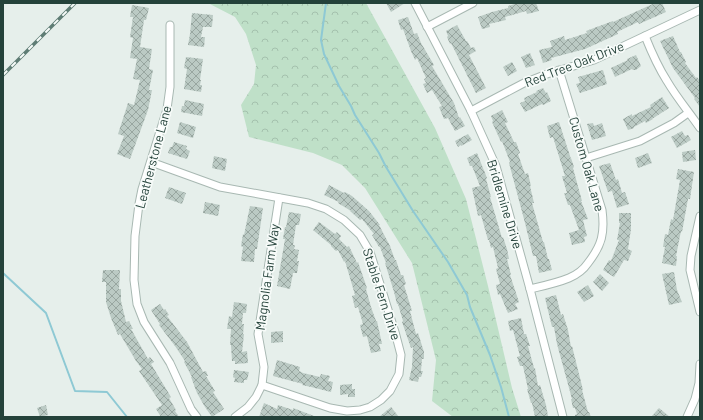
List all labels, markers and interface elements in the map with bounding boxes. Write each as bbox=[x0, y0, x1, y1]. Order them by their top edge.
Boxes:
street label: Red Tree Oak Drive bbox=[522, 38, 626, 90]
street label: Leatherstone Lane bbox=[132, 104, 174, 210]
street label: Custom Oak Lane bbox=[566, 115, 608, 213]
street label: Bridlemine Drive bbox=[484, 157, 526, 251]
street label: Magnolia Farm Way bbox=[252, 223, 282, 331]
street label: Stable Fern Drive bbox=[360, 246, 404, 342]

